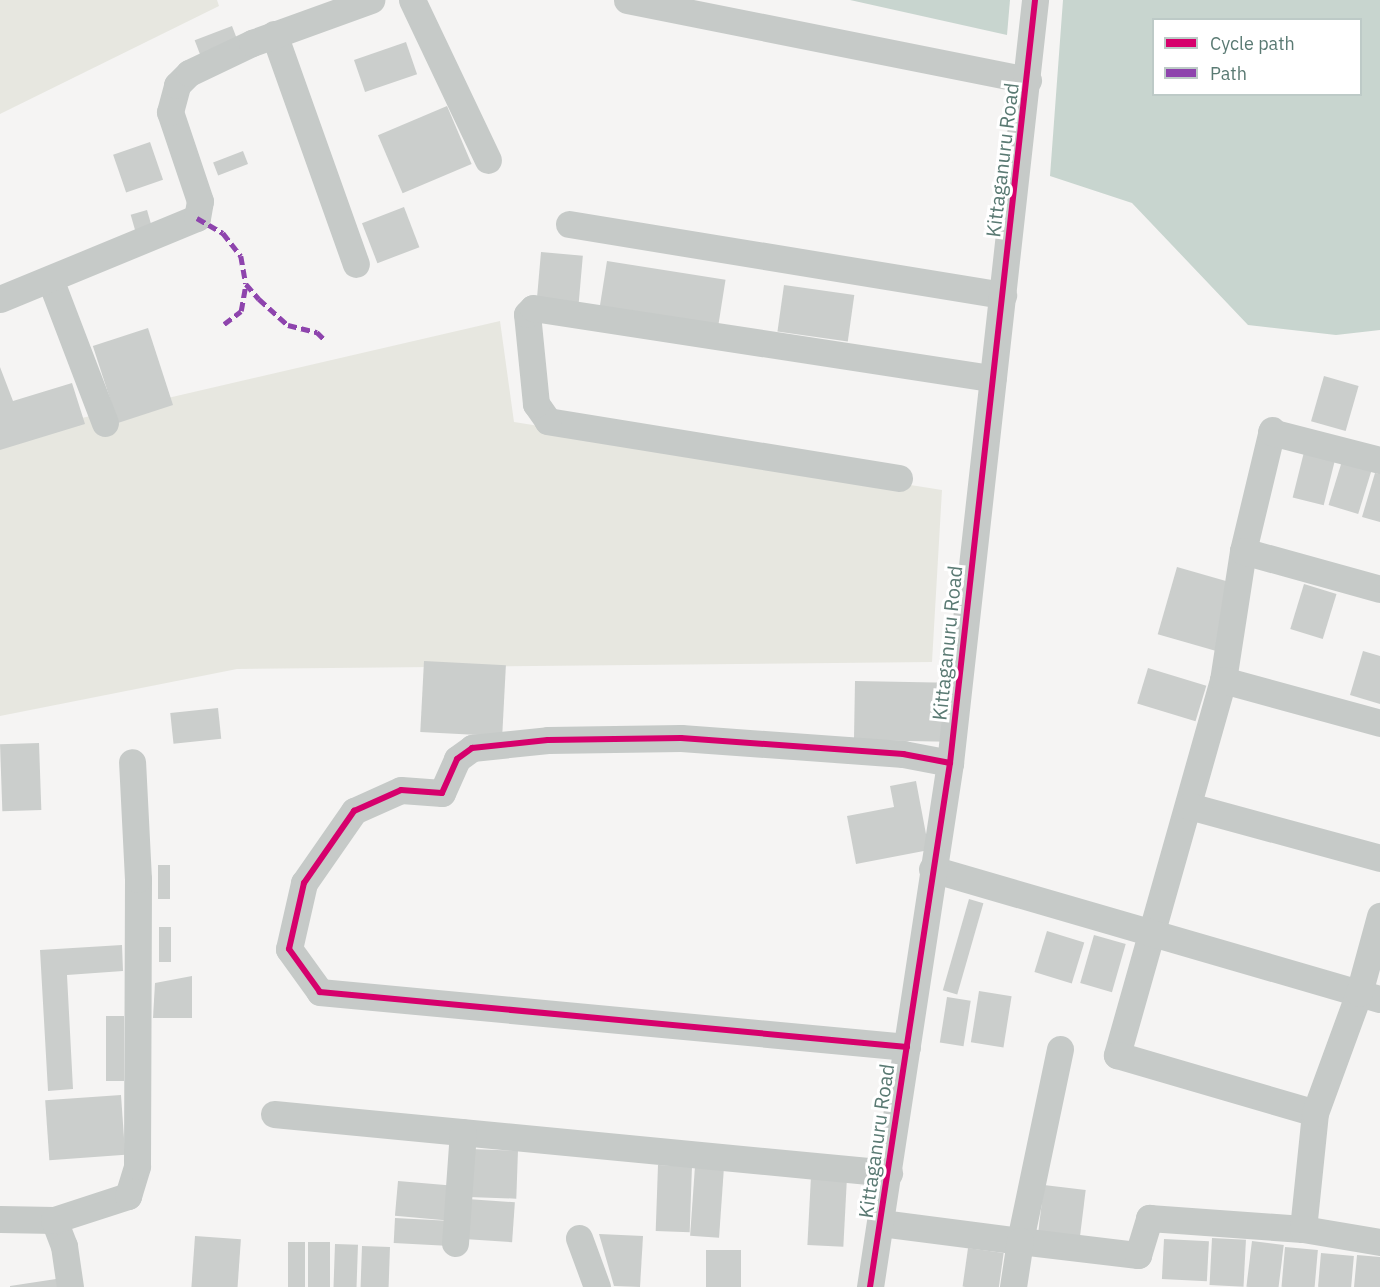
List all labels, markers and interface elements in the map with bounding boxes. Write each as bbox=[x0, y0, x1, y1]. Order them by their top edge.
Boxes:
legend bbox=[1152, 18, 1362, 96]
text: Cycle path bbox=[1210, 32, 1295, 55]
text: Path bbox=[1210, 62, 1247, 85]
street label: Kittaganuru Road bbox=[981, 81, 1023, 239]
street label: Kittaganuru Road bbox=[927, 564, 967, 722]
street label: Kittaganuru Road bbox=[853, 1062, 899, 1220]

